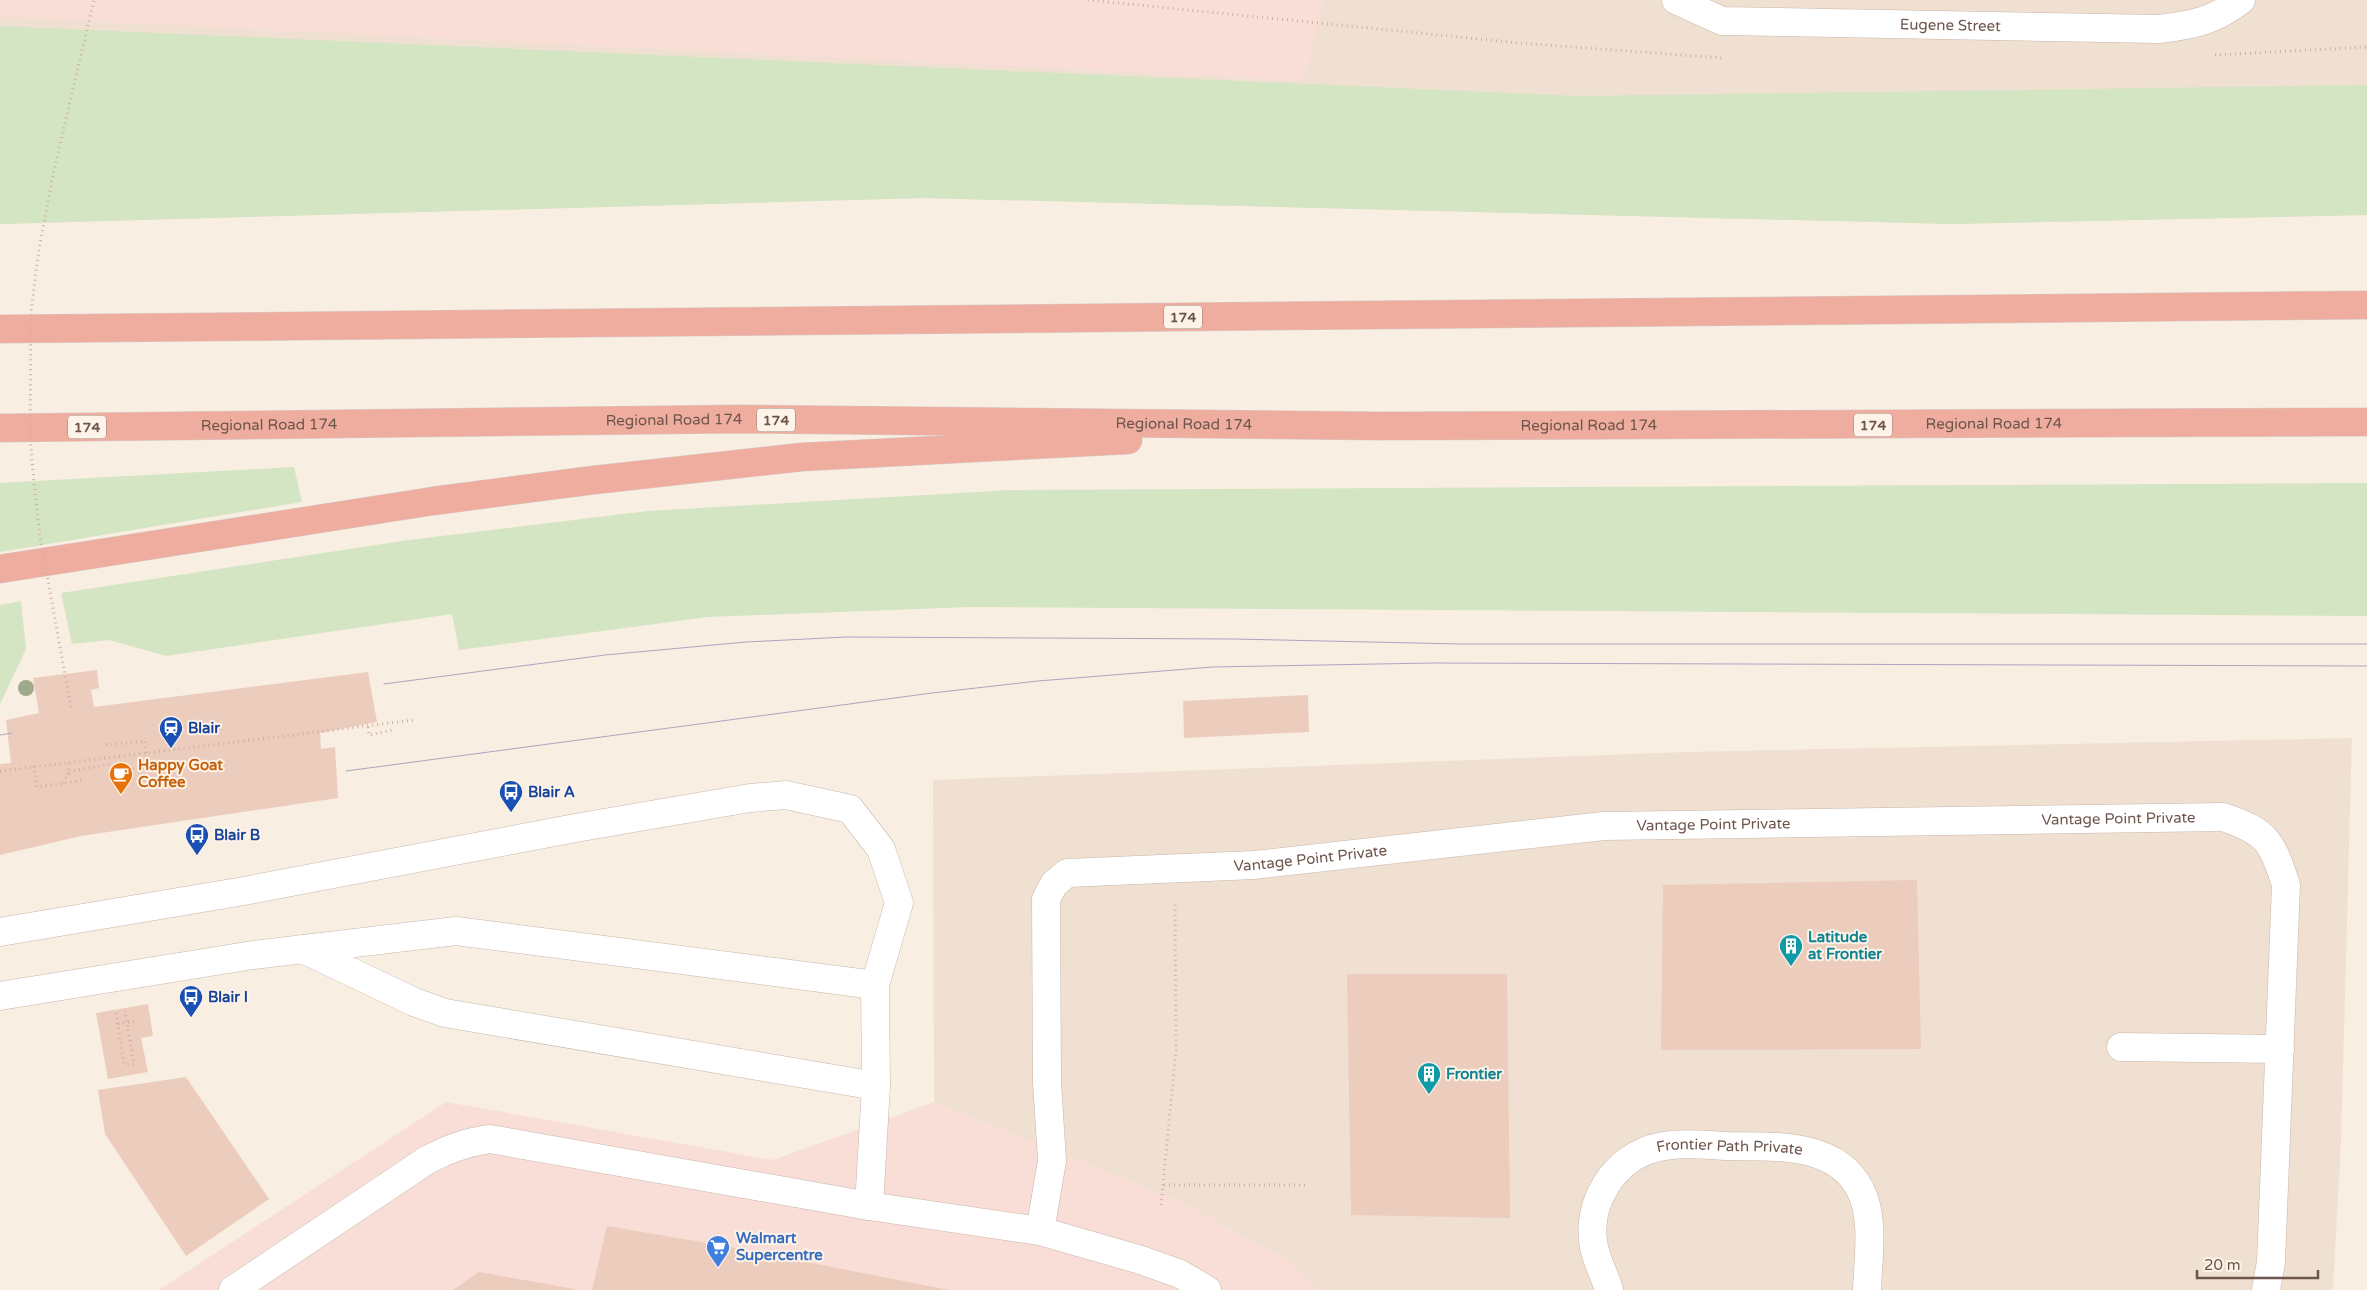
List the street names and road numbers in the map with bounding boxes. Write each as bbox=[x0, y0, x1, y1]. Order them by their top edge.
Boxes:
street label: Eugene Street bbox=[1900, 15, 2001, 35]
road number: 174 bbox=[1164, 306, 1202, 328]
road number: 174 bbox=[757, 408, 795, 432]
street label: Regional Road 174 bbox=[606, 410, 742, 430]
street label: Regional Road 174 bbox=[1115, 414, 1252, 434]
road number: 174 bbox=[1854, 414, 1892, 436]
street label: Regional Road 174 bbox=[1926, 414, 2062, 433]
street label: Regional Road 174 bbox=[201, 415, 337, 435]
road number: 174 bbox=[68, 416, 106, 438]
street label: Regional Road 174 bbox=[1521, 416, 1657, 434]
street label: Vantage Point Private bbox=[2041, 808, 2196, 829]
street label: Vantage Point Private bbox=[1636, 814, 1791, 835]
street label: Vantage Point Private bbox=[1233, 841, 1388, 875]
street label: Frontier Path Private bbox=[1655, 1135, 1804, 1159]

